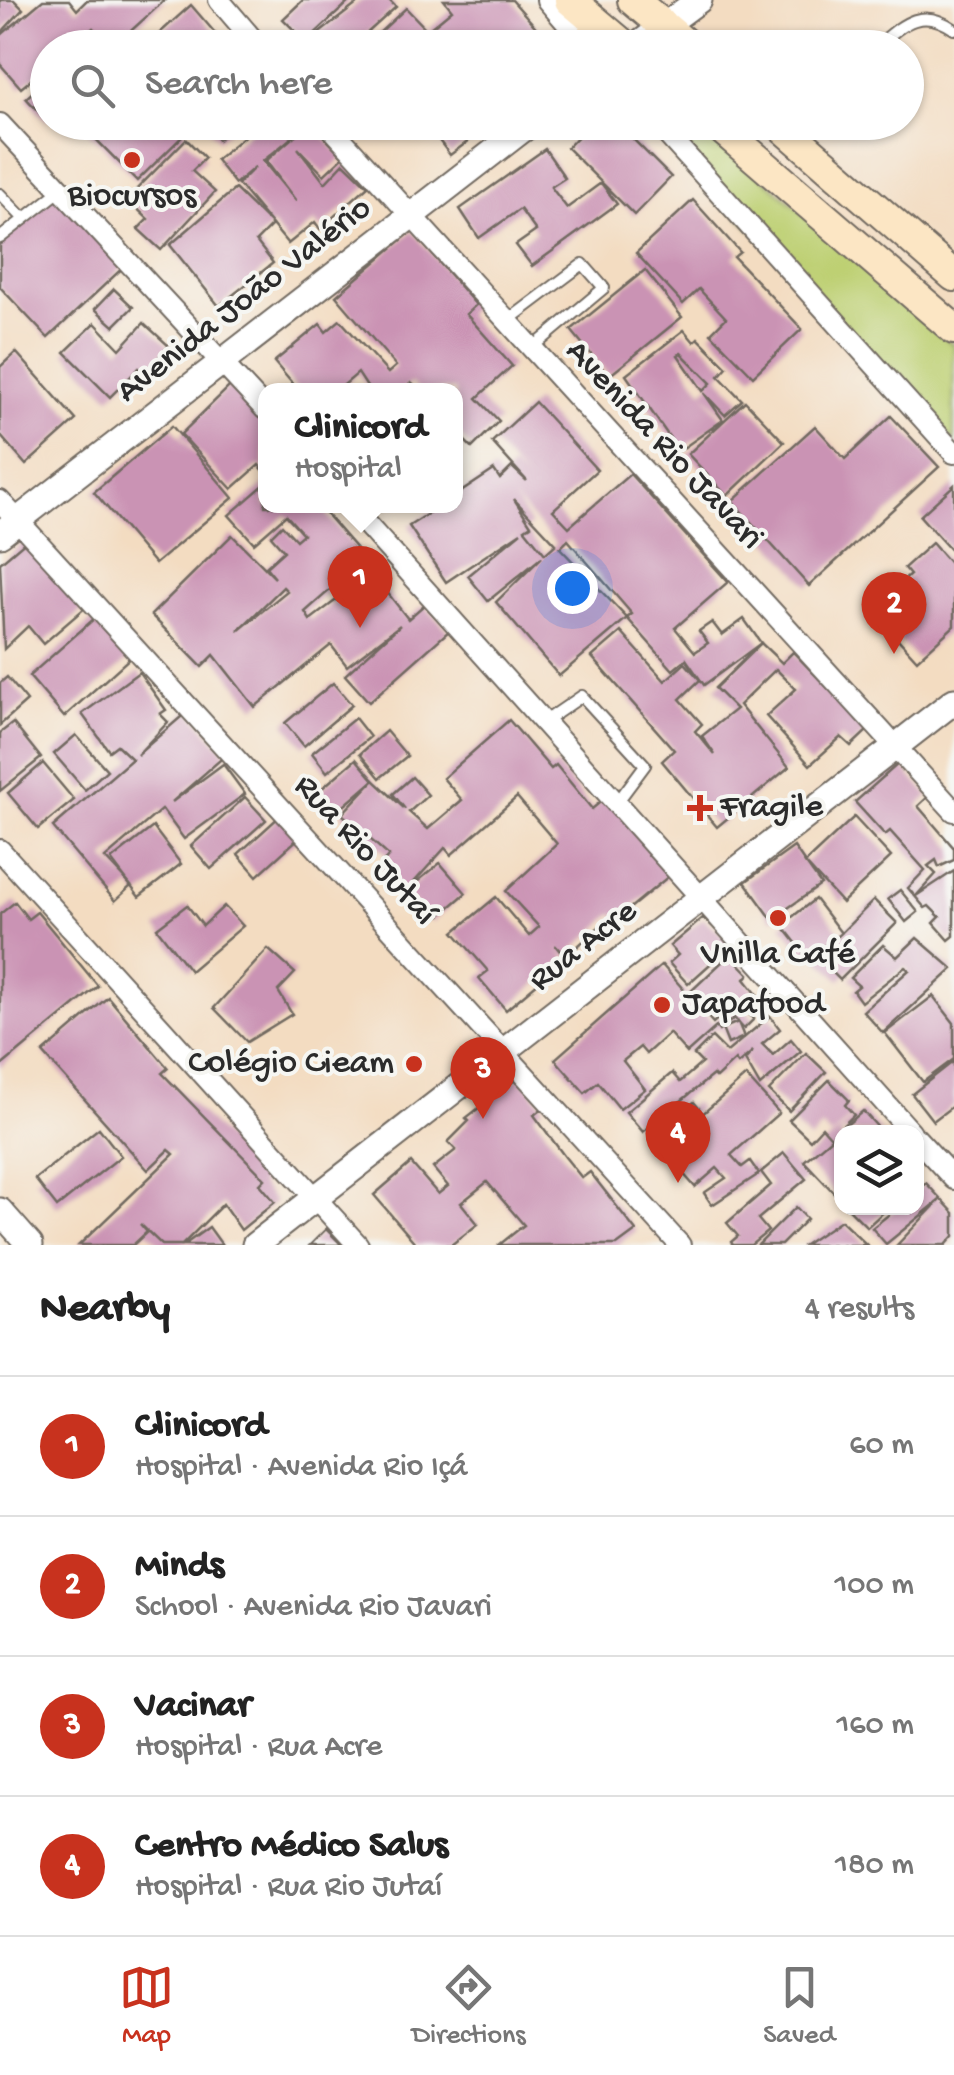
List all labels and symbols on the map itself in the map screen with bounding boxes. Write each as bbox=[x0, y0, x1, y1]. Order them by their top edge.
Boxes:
marker: Biocursos bbox=[121, 149, 143, 171]
place label: Biocursos bbox=[67, 177, 197, 218]
street label: Avenida João Valério bbox=[109, 189, 381, 413]
street label: Avenida Rio Javari bbox=[555, 333, 771, 559]
pin: 1 bbox=[328, 546, 392, 628]
your location bbox=[547, 563, 598, 614]
pin: 2 bbox=[862, 572, 926, 654]
street label: Rua Rio Jutaí bbox=[284, 767, 445, 936]
place label: Fragile bbox=[719, 788, 824, 829]
marker: Fragile bbox=[689, 797, 711, 819]
street label: Rua Acre bbox=[522, 892, 647, 1002]
marker: Vnilla Café bbox=[767, 907, 789, 929]
place label: Vnilla Café bbox=[700, 935, 856, 976]
place label: Japafood bbox=[682, 985, 827, 1026]
marker: Japafood bbox=[651, 994, 673, 1016]
pin: 3 bbox=[450, 1036, 516, 1119]
place label: Colégio Cieam bbox=[188, 1044, 394, 1085]
marker: Colégio Cieam bbox=[403, 1053, 425, 1075]
pin: 4 bbox=[646, 1100, 710, 1183]

